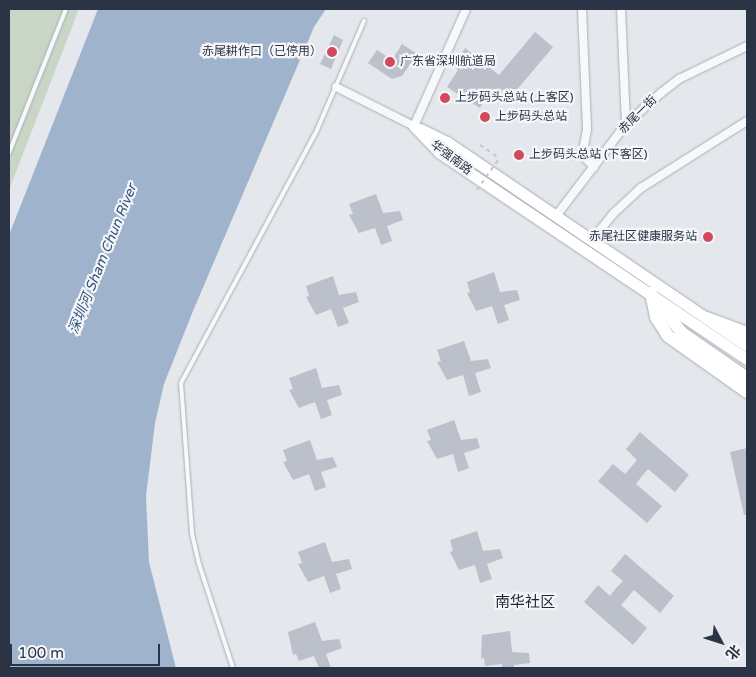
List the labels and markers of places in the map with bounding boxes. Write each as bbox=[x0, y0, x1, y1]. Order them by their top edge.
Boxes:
place label: 赤尾耕作口（已停用） bbox=[202, 45, 322, 59]
marker: 赤尾耕作口（已停用） bbox=[326, 46, 338, 58]
place label: 广东省深圳航道局 bbox=[400, 55, 496, 69]
marker: 广东省深圳航道局 bbox=[384, 56, 396, 68]
place label: 上步码头总站 (上客区) bbox=[455, 91, 574, 105]
marker: 上步码头总站 (上客区) bbox=[439, 92, 451, 104]
place label: 上步码头总站 bbox=[495, 110, 567, 124]
marker: 上步码头总站 bbox=[479, 111, 491, 123]
place label: 上步码头总站 (下客区) bbox=[529, 148, 648, 162]
marker: 上步码头总站 (下客区) bbox=[513, 149, 525, 161]
place label: 赤尾社区健康服务站 bbox=[589, 230, 697, 244]
marker: 赤尾社区健康服务站 bbox=[701, 230, 715, 244]

